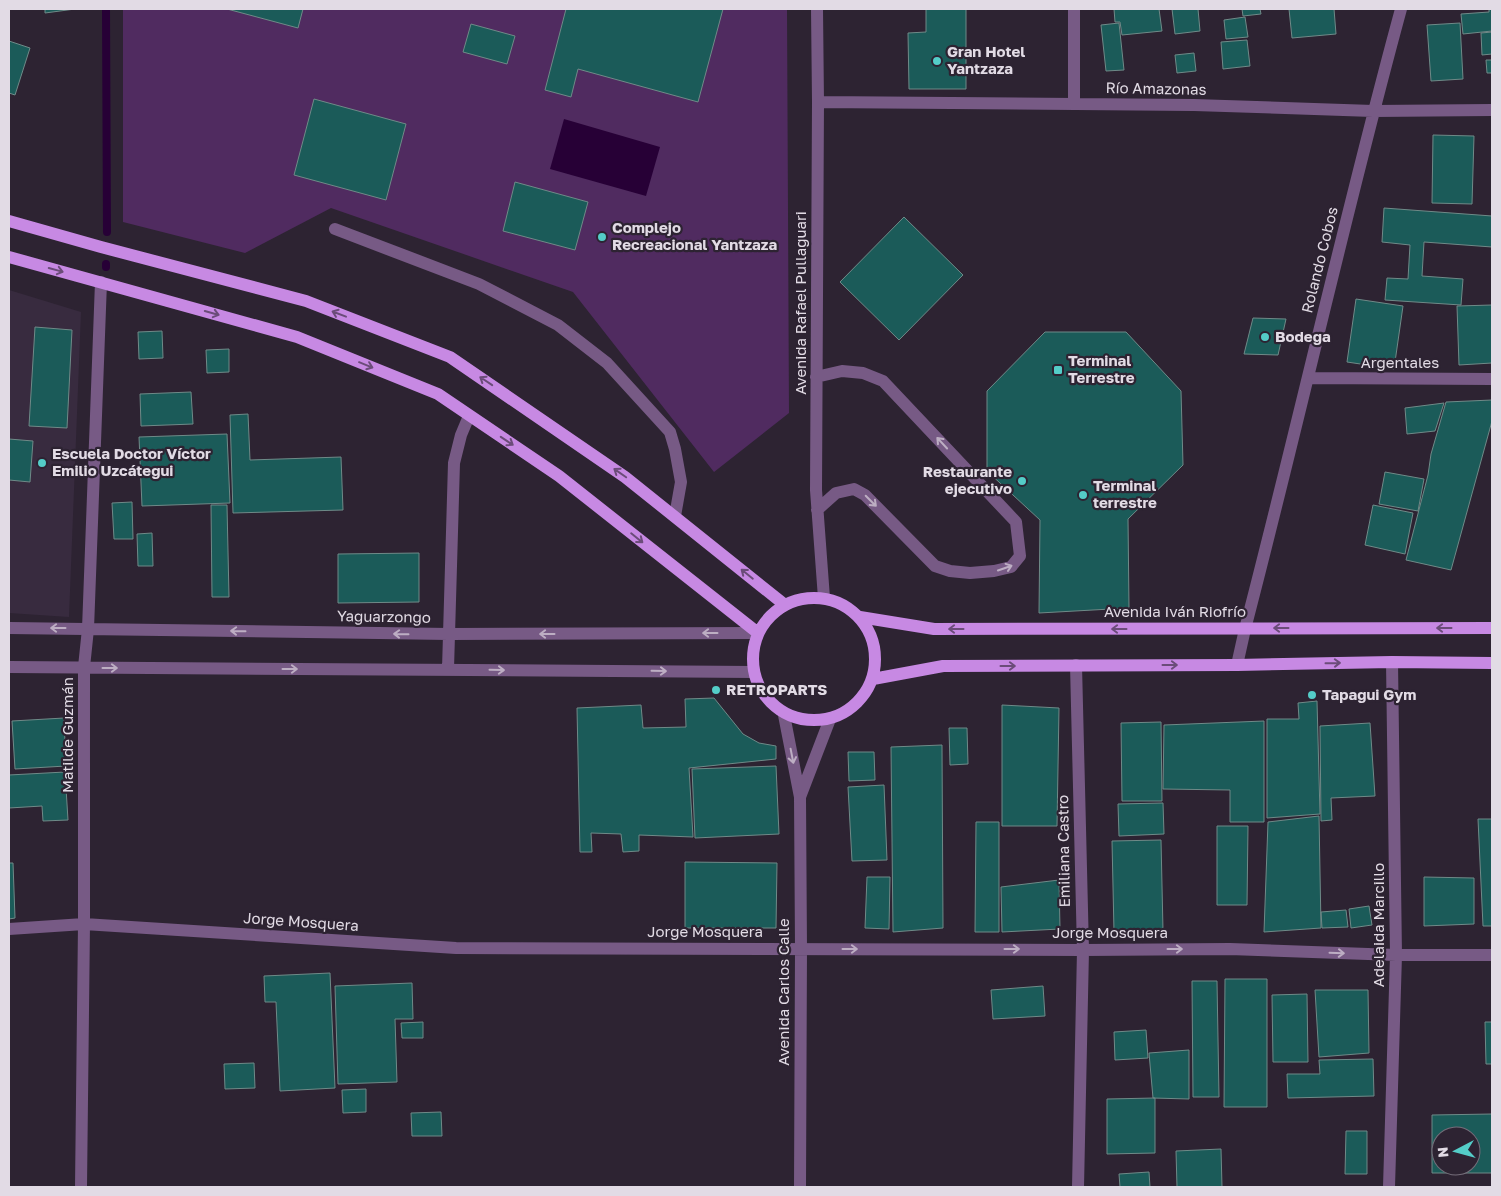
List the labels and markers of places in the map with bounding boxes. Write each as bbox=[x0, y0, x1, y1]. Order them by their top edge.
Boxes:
place label: Gran Hotel Yantzaza bbox=[947, 42, 1025, 77]
marker: Gran Hotel Yantzaza bbox=[931, 55, 943, 67]
place label: Complejo Recreacional Yantzaza bbox=[612, 218, 777, 253]
marker: Complejo Recreacional Yantzaza bbox=[596, 231, 608, 243]
place label: Bodega bbox=[1275, 327, 1331, 345]
marker: Bodega bbox=[1259, 331, 1271, 343]
place label: Terminal Terrestre bbox=[1068, 351, 1135, 386]
marker: Terminal Terrestre bbox=[1052, 364, 1064, 376]
place label: Escuela Doctor Víctor Emilio Uzcátegui bbox=[52, 444, 211, 479]
marker: Escuela Doctor Víctor Emilio Uzcátegui bbox=[36, 457, 48, 469]
place label: Restaurante ejecutivo bbox=[923, 462, 1012, 497]
marker: Restaurante ejecutivo bbox=[1016, 475, 1028, 487]
place label: Terminal terrestre bbox=[1093, 476, 1157, 511]
marker: Terminal terrestre bbox=[1077, 489, 1089, 501]
place label: RETROPARTS bbox=[726, 680, 827, 698]
marker: RETROPARTS bbox=[710, 684, 722, 696]
place label: Tapagui Gym bbox=[1322, 685, 1416, 703]
marker: Tapagui Gym bbox=[1306, 689, 1318, 701]

